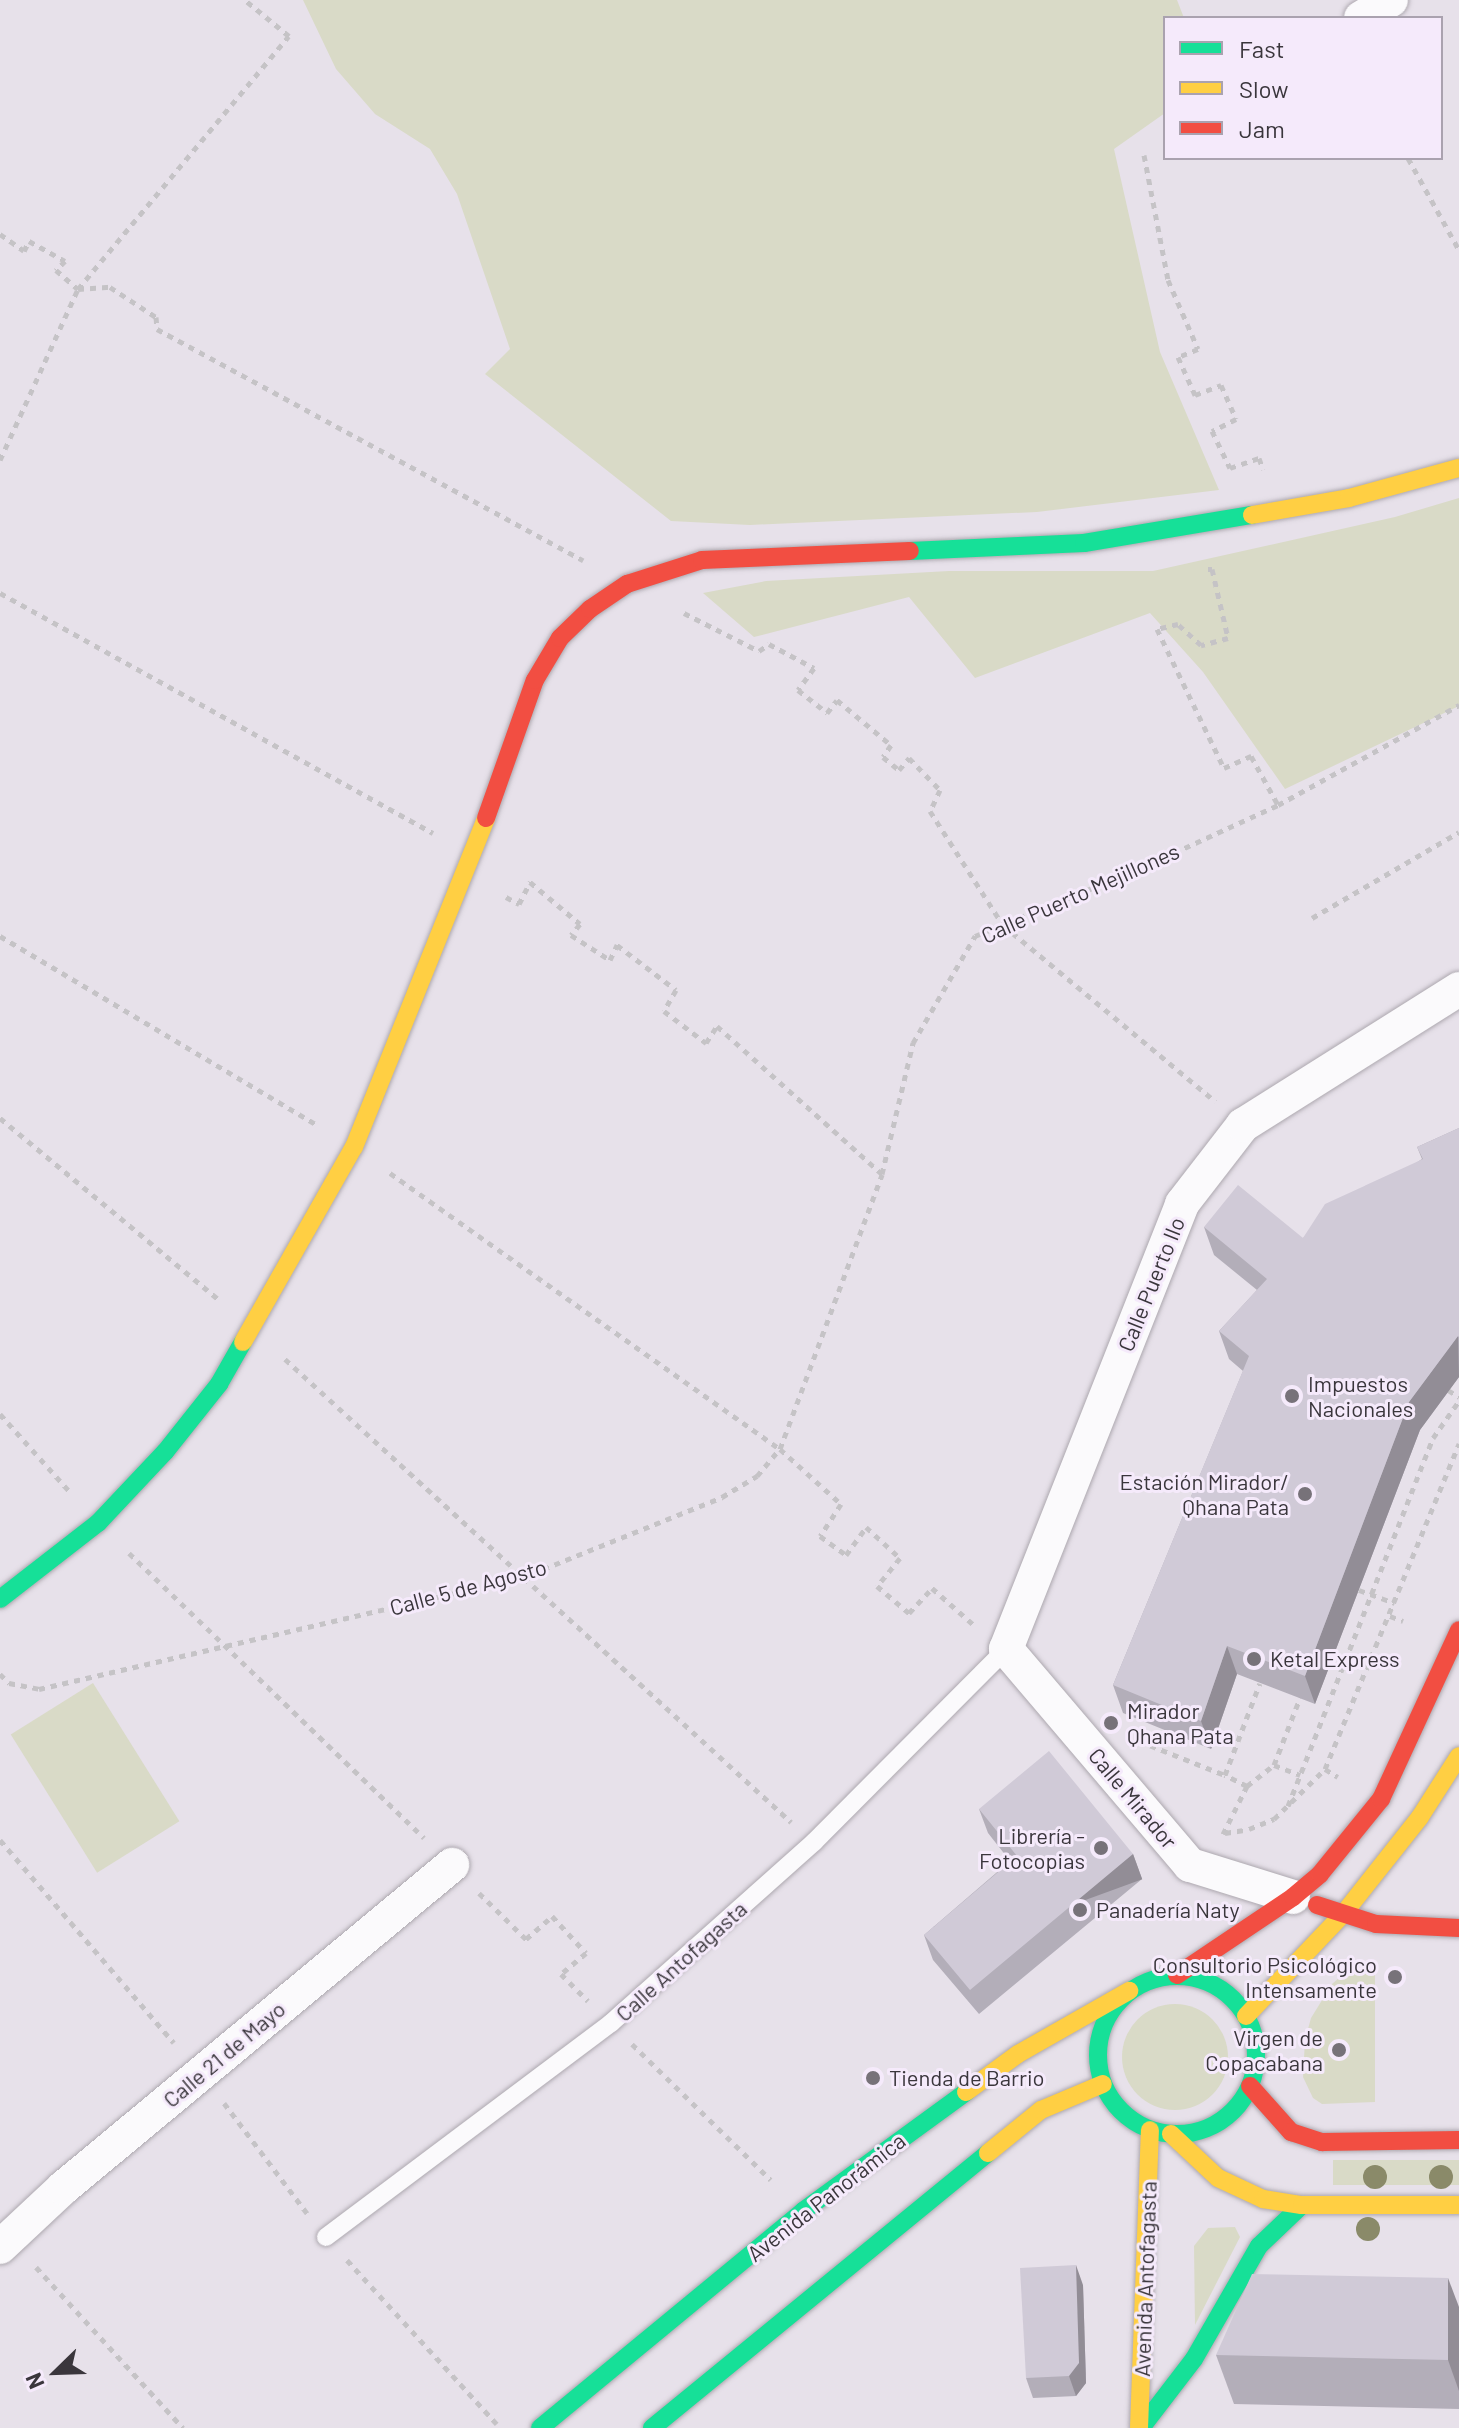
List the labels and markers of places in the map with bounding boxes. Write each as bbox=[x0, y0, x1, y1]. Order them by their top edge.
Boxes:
place label: Impuestos Nacionales bbox=[1308, 1370, 1413, 1422]
marker: Impuestos Nacionales bbox=[1283, 1387, 1301, 1405]
place label: Estación Mirador/ Qhana Pata bbox=[1119, 1468, 1289, 1520]
marker: Estación Mirador/ Qhana Pata bbox=[1296, 1485, 1314, 1503]
place label: Ketal Express bbox=[1270, 1646, 1400, 1672]
marker: Ketal Express bbox=[1245, 1650, 1263, 1668]
place label: Mirador Qhana Pata bbox=[1127, 1697, 1234, 1748]
marker: Mirador Qhana Pata bbox=[1102, 1714, 1120, 1732]
place label: Librería - Fotocopias bbox=[979, 1822, 1085, 1874]
marker: Librería - Fotocopias bbox=[1092, 1839, 1110, 1857]
place label: Panadería Naty bbox=[1096, 1897, 1240, 1923]
marker: Panadería Naty bbox=[1071, 1901, 1089, 1919]
place label: Consultorio Psicológico Intensamente bbox=[1153, 1951, 1377, 2002]
marker: Consultorio Psicológico Intensamente bbox=[1384, 1966, 1406, 1988]
place label: Virgen de Copacabana bbox=[1205, 2024, 1323, 2076]
marker: Virgen de Copacabana bbox=[1330, 2041, 1348, 2059]
place label: Tienda de Barrio bbox=[889, 2065, 1045, 2091]
marker: Tienda de Barrio bbox=[864, 2069, 882, 2087]

